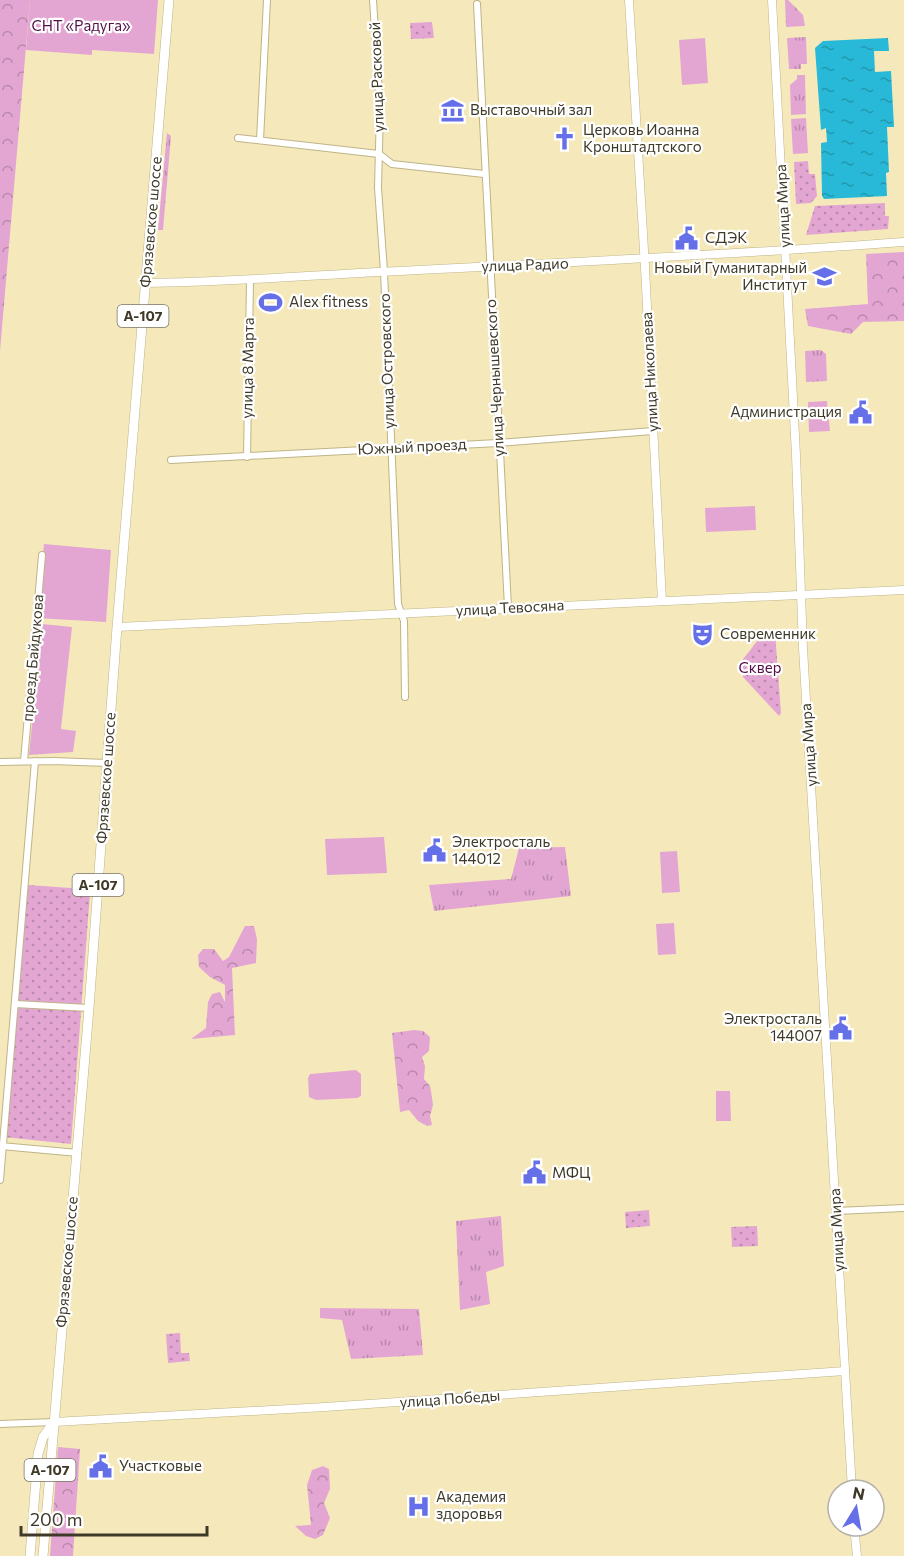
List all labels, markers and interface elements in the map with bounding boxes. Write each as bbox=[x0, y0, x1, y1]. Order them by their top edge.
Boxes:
park label: СНТ «Радуга» bbox=[31, 16, 131, 34]
street label: улица Расковой bbox=[365, 21, 387, 133]
museum icon: Выставочный зал bbox=[439, 97, 465, 123]
place label: Выставочный зал bbox=[470, 100, 592, 118]
place label: Церковь Иоанна Кронштадтского bbox=[583, 120, 702, 155]
church icon: Церковь Иоанна Кронштадтского bbox=[552, 126, 578, 152]
street label: Фрязевское шоссе bbox=[135, 155, 165, 288]
street label: улица Мира bbox=[771, 164, 793, 248]
public building icon: СДЭК bbox=[674, 225, 700, 251]
place label: СДЭК bbox=[705, 228, 747, 246]
street label: улица Радио bbox=[481, 253, 569, 275]
place label: Новый Гуманитарный Институт bbox=[654, 258, 807, 293]
school or university icon: Новый Гуманитарный Институт bbox=[812, 264, 838, 290]
sports icon: Alex fitness bbox=[258, 289, 284, 315]
place label: Alex fitness bbox=[289, 292, 368, 310]
street label: улица Островского bbox=[375, 293, 397, 429]
street label: улица Чернышевского bbox=[481, 299, 507, 457]
road number: А-107 bbox=[118, 305, 168, 327]
street label: улица Николаева bbox=[637, 311, 661, 433]
street label: улица 8 Марта bbox=[237, 317, 257, 419]
public building icon: Администрация bbox=[847, 399, 873, 425]
place label: Администрация bbox=[730, 402, 842, 420]
street label: Южный проезд bbox=[357, 434, 467, 458]
street label: проезд Байдукова bbox=[17, 594, 47, 722]
street label: улица Тевосяна bbox=[455, 595, 565, 619]
theatre icon: Современник bbox=[689, 621, 715, 647]
place label: Современник bbox=[720, 624, 816, 642]
park label: Сквер bbox=[739, 658, 781, 676]
street label: улица Мира bbox=[796, 703, 820, 787]
street label: Фрязевское шоссе bbox=[91, 712, 119, 844]
place label: Электросталь 144012 bbox=[452, 832, 550, 867]
public building icon: Электросталь 144012 bbox=[421, 838, 447, 864]
road number: А-107 bbox=[72, 874, 124, 896]
place label: Электросталь 144007 bbox=[724, 1009, 822, 1044]
public building icon: Электросталь 144007 bbox=[827, 1015, 853, 1041]
public building icon: МФЦ bbox=[521, 1160, 547, 1186]
place label: МФЦ bbox=[552, 1163, 591, 1181]
street label: улица Мира bbox=[825, 1188, 847, 1272]
street label: Фрязевское шоссе bbox=[51, 1195, 81, 1328]
street label: улица Победы bbox=[399, 1386, 501, 1410]
public building icon: Участковые bbox=[88, 1453, 114, 1479]
place label: Участковые bbox=[119, 1456, 202, 1474]
road number: А-107 bbox=[25, 1459, 76, 1481]
north arrow bbox=[826, 1478, 886, 1538]
text: N bbox=[851, 1482, 867, 1503]
place label: Академия здоровья bbox=[436, 1487, 506, 1522]
hospital icon: Академия здоровья bbox=[405, 1493, 431, 1519]
scale bar bbox=[21, 1499, 207, 1537]
text: 200 m bbox=[30, 1508, 83, 1530]

